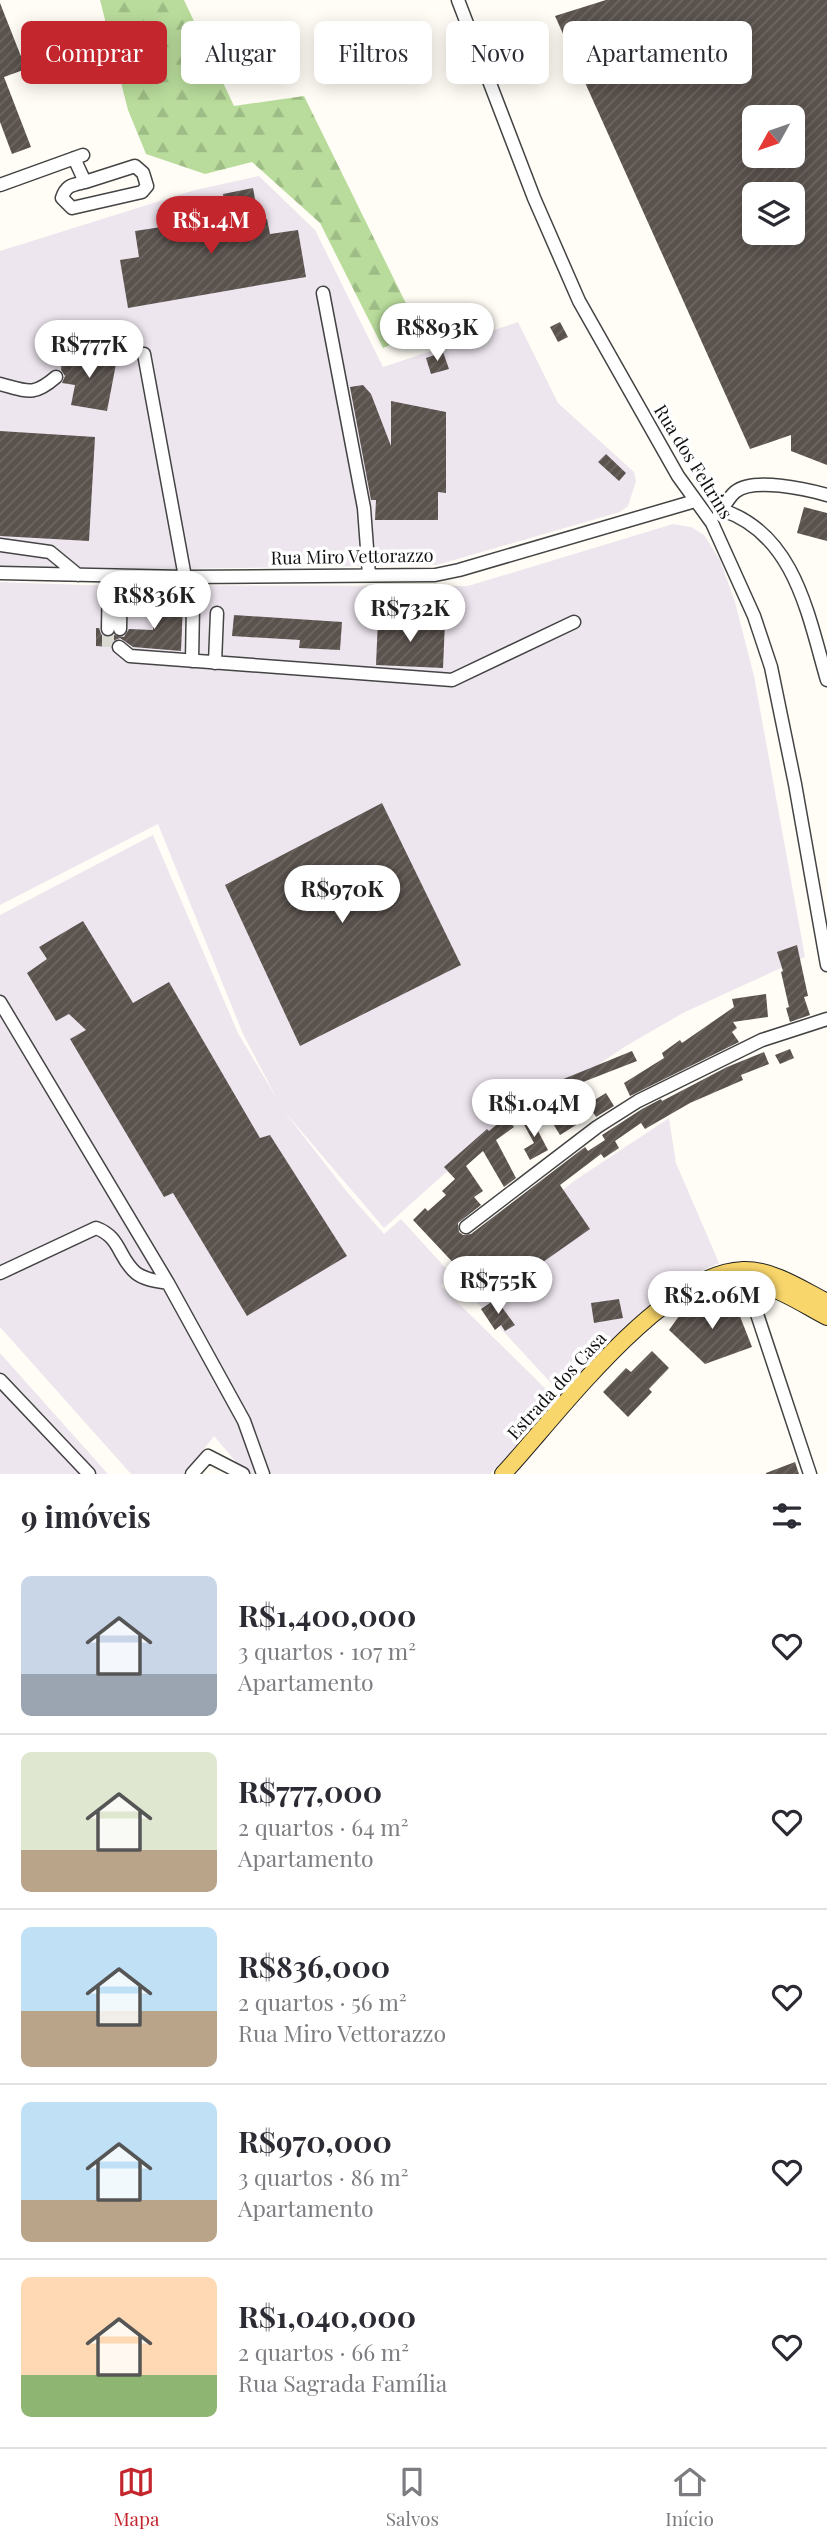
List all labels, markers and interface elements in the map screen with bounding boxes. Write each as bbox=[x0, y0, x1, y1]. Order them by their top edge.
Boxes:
chip: Comprar bbox=[21, 21, 167, 84]
chip: Alugar bbox=[181, 21, 300, 84]
chip: Filtros bbox=[314, 21, 432, 84]
chip: Novo bbox=[446, 21, 549, 84]
chip: Apartamento bbox=[563, 21, 752, 84]
north arrow bbox=[742, 105, 805, 168]
map controls bbox=[742, 105, 805, 245]
button: layers bbox=[742, 182, 805, 245]
pin: R$1.4M bbox=[154, 196, 268, 256]
text: R$1.4M bbox=[172, 203, 250, 234]
pin: R$893K bbox=[380, 304, 494, 363]
text: R$893K bbox=[396, 310, 478, 341]
pin: R$777K bbox=[32, 320, 146, 380]
text: R$777K bbox=[51, 327, 127, 358]
street label: Rua dos Feltrins bbox=[649, 400, 739, 523]
street label: Rua Miro Vettorazzo bbox=[270, 543, 434, 569]
pin: R$836K bbox=[97, 572, 211, 631]
text: R$836K bbox=[113, 578, 195, 609]
pin: R$732K bbox=[353, 584, 467, 644]
text: R$732K bbox=[370, 591, 450, 622]
pin: R$970K bbox=[285, 866, 399, 925]
text: R$970K bbox=[300, 872, 384, 903]
pin: R$1.04M bbox=[469, 1080, 599, 1139]
text: R$1.04M bbox=[488, 1086, 580, 1117]
pin: R$755K bbox=[441, 1256, 555, 1316]
text: R$755K bbox=[459, 1263, 537, 1294]
pin: R$2.06M bbox=[647, 1272, 777, 1331]
text: R$2.06M bbox=[664, 1278, 760, 1309]
street label: Estrada dos Casa bbox=[501, 1326, 611, 1444]
text: 9 imóveis bbox=[21, 1496, 151, 1536]
icon: filters bbox=[768, 1497, 806, 1535]
text: R$1,400,000 bbox=[238, 1595, 416, 1635]
icon: home bbox=[77, 1604, 161, 1688]
icon: heart bbox=[768, 1627, 806, 1665]
text: 3 quartos · 107 m² bbox=[238, 1635, 416, 1666]
text: Apartamento bbox=[238, 1666, 374, 1697]
text: R$777,000 bbox=[238, 1771, 382, 1811]
icon: home bbox=[77, 1780, 161, 1864]
icon: heart bbox=[768, 1803, 806, 1841]
text: 2 quartos · 64 m² bbox=[238, 1811, 408, 1842]
text: Apartamento bbox=[238, 1842, 374, 1873]
text: R$836,000 bbox=[238, 1946, 390, 1986]
icon: home bbox=[77, 1955, 161, 2039]
icon: heart bbox=[768, 1978, 806, 2016]
text: 2 quartos · 56 m² bbox=[238, 1986, 407, 2017]
text: Rua Miro Vettorazzo bbox=[238, 2017, 446, 2048]
text: R$970,000 bbox=[238, 2121, 392, 2161]
icon: home bbox=[77, 2130, 161, 2214]
icon: heart bbox=[768, 2153, 806, 2191]
text: 3 quartos · 86 m² bbox=[238, 2161, 408, 2192]
text: Apartamento bbox=[238, 2192, 374, 2223]
text: R$1,040,000 bbox=[238, 2296, 416, 2336]
icon: home bbox=[77, 2305, 161, 2389]
icon: heart bbox=[768, 2328, 806, 2366]
text: 2 quartos · 66 m² bbox=[238, 2336, 409, 2367]
text: Rua Sagrada Família bbox=[238, 2367, 447, 2398]
tab: Mapa bbox=[113, 2463, 160, 2531]
tab: Salvos bbox=[386, 2463, 439, 2531]
tab: Início bbox=[665, 2463, 714, 2531]

